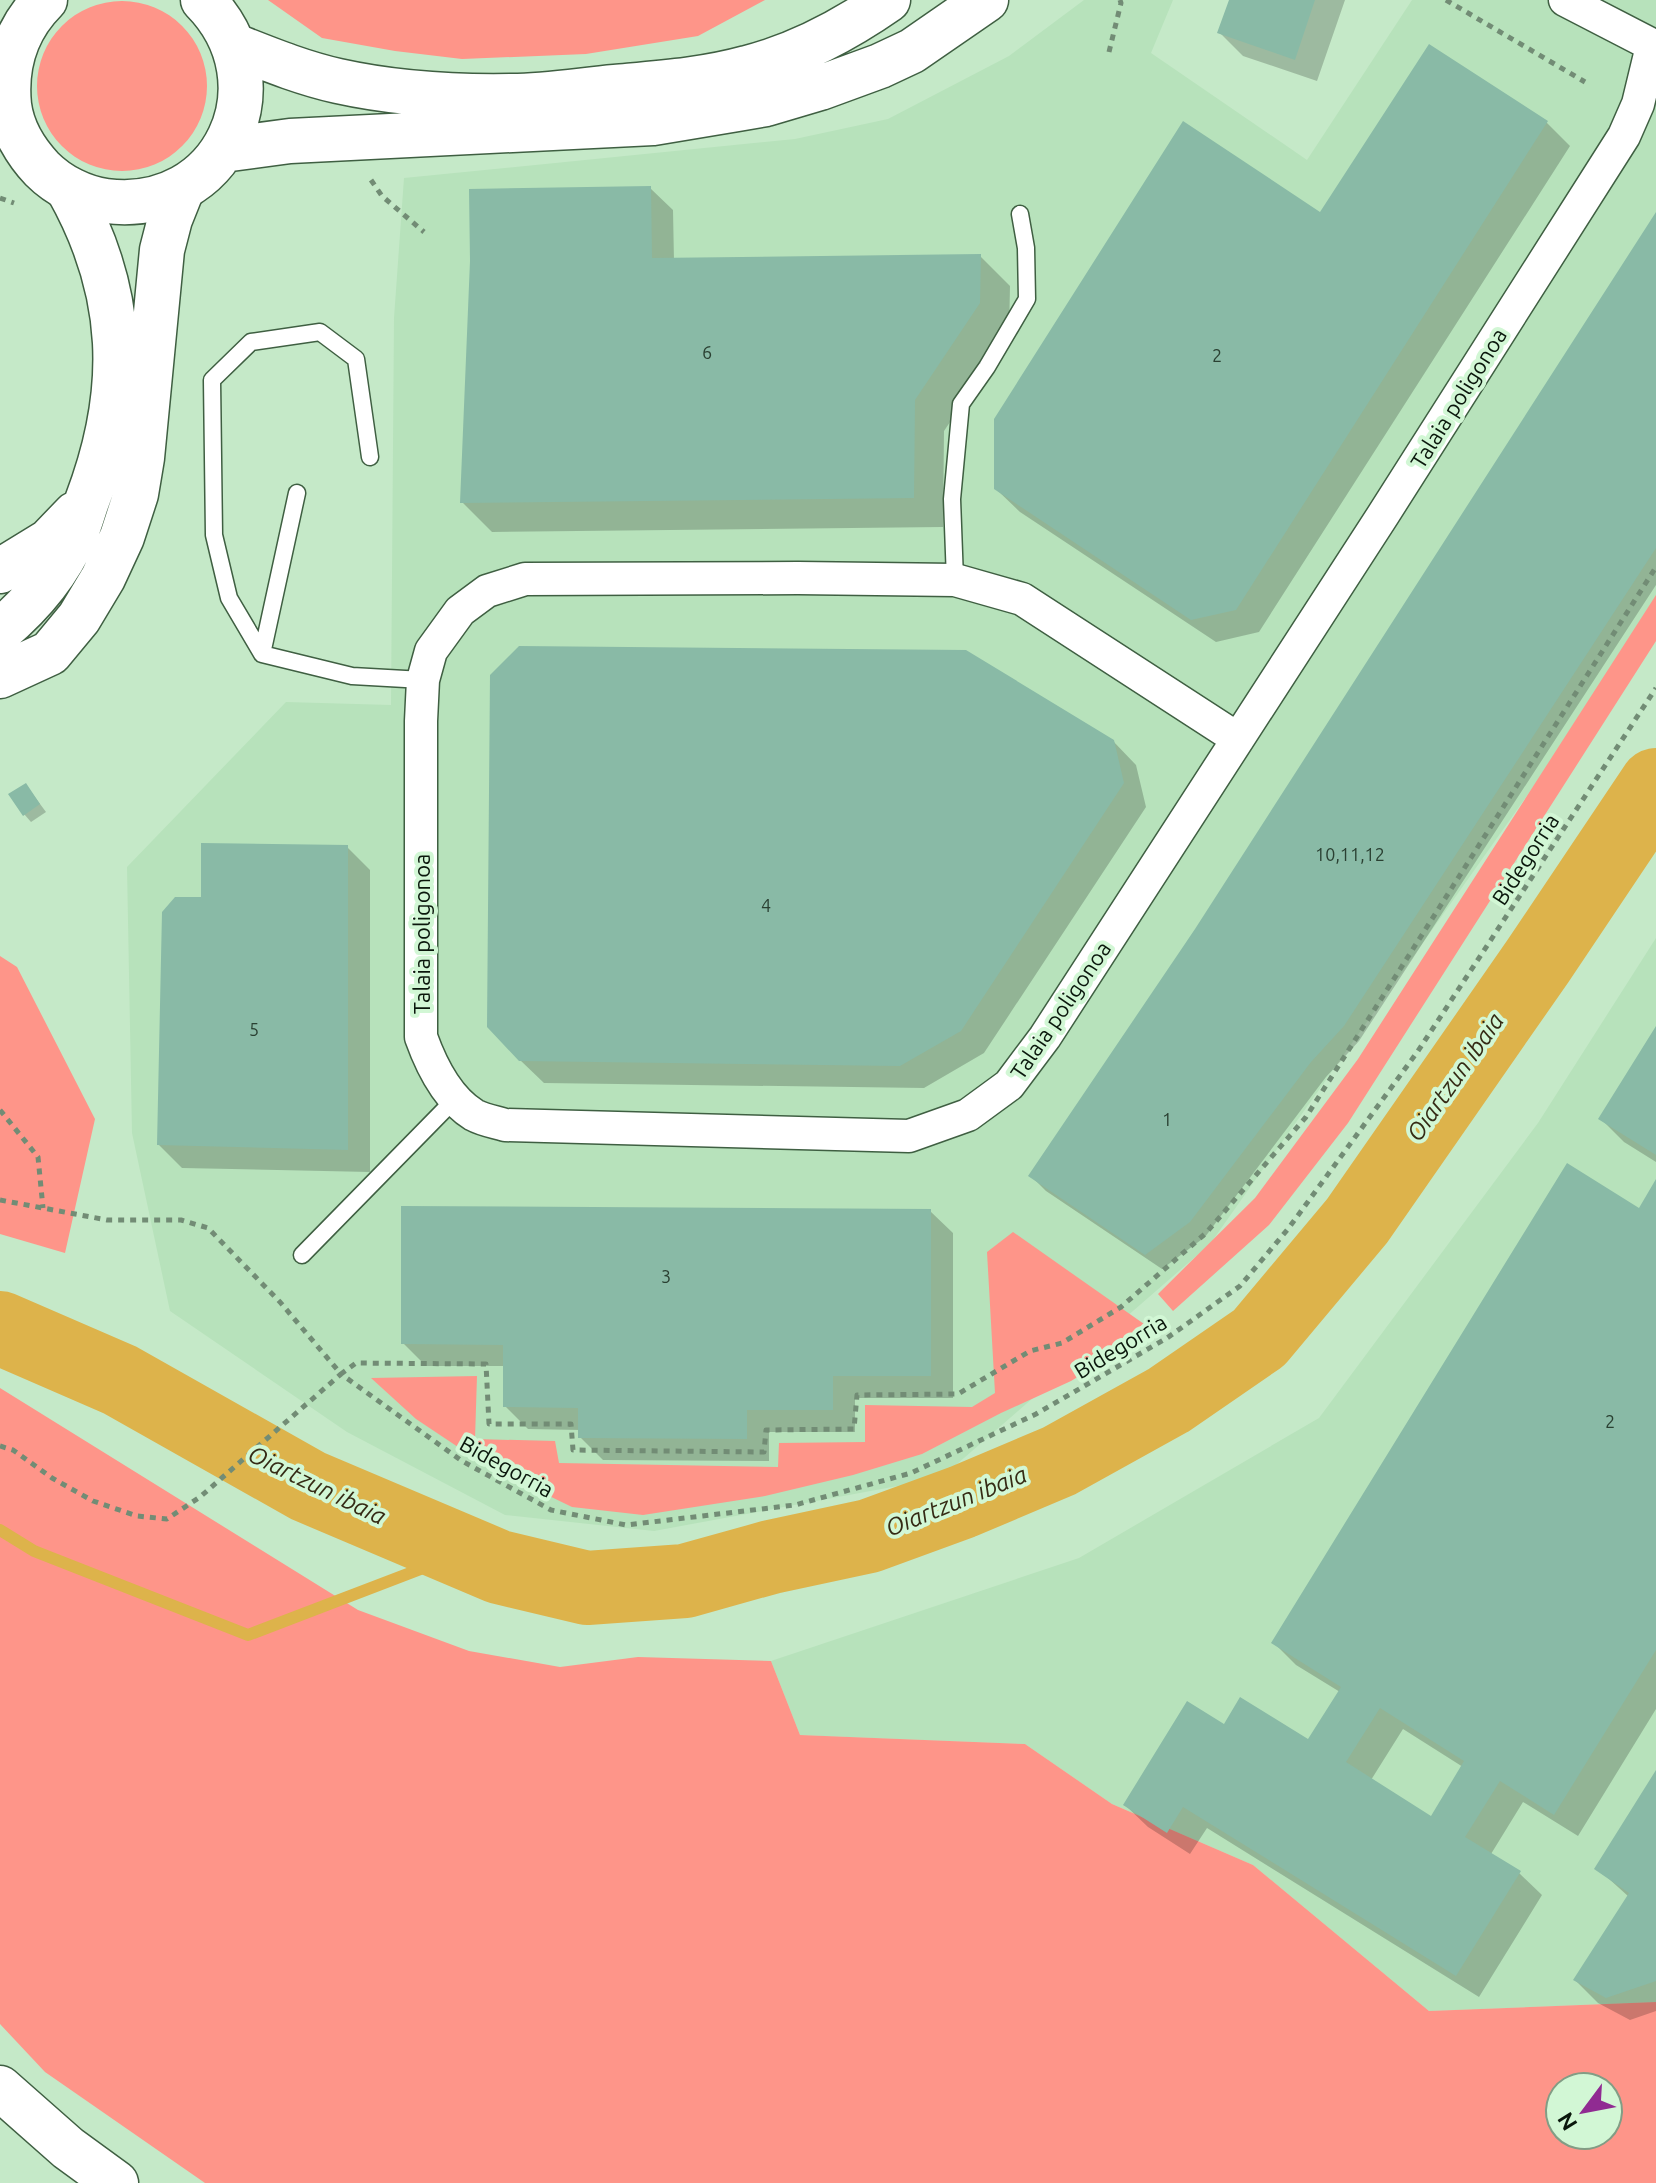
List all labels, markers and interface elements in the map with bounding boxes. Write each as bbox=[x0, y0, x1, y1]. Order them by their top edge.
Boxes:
street label: Talaia poligonoa bbox=[1405, 323, 1511, 473]
house number: 6 bbox=[702, 342, 712, 362]
house number: 2 bbox=[1212, 345, 1222, 365]
street label: Bidegorria bbox=[1486, 809, 1564, 909]
house number: 10,11,12 bbox=[1315, 844, 1385, 864]
street label: Talaia poligonoa bbox=[409, 854, 434, 1014]
house number: 4 bbox=[761, 895, 771, 915]
street label: Talaia poligonoa bbox=[1005, 936, 1115, 1084]
water label: Oiartzun ibaia bbox=[1401, 1008, 1509, 1146]
house number: 5 bbox=[249, 1019, 259, 1039]
house number: 1 bbox=[1162, 1109, 1172, 1129]
house number: 3 bbox=[661, 1266, 671, 1286]
street label: Bidegorria bbox=[1069, 1309, 1171, 1383]
house number: 2 bbox=[1605, 1411, 1615, 1431]
street label: Bidegorria bbox=[456, 1430, 558, 1502]
water label: Oiartzun ibaia bbox=[244, 1440, 390, 1530]
water label: Oiartzun ibaia bbox=[881, 1460, 1031, 1542]
north arrow bbox=[1544, 2071, 1624, 2151]
text: N bbox=[1552, 2108, 1582, 2135]

